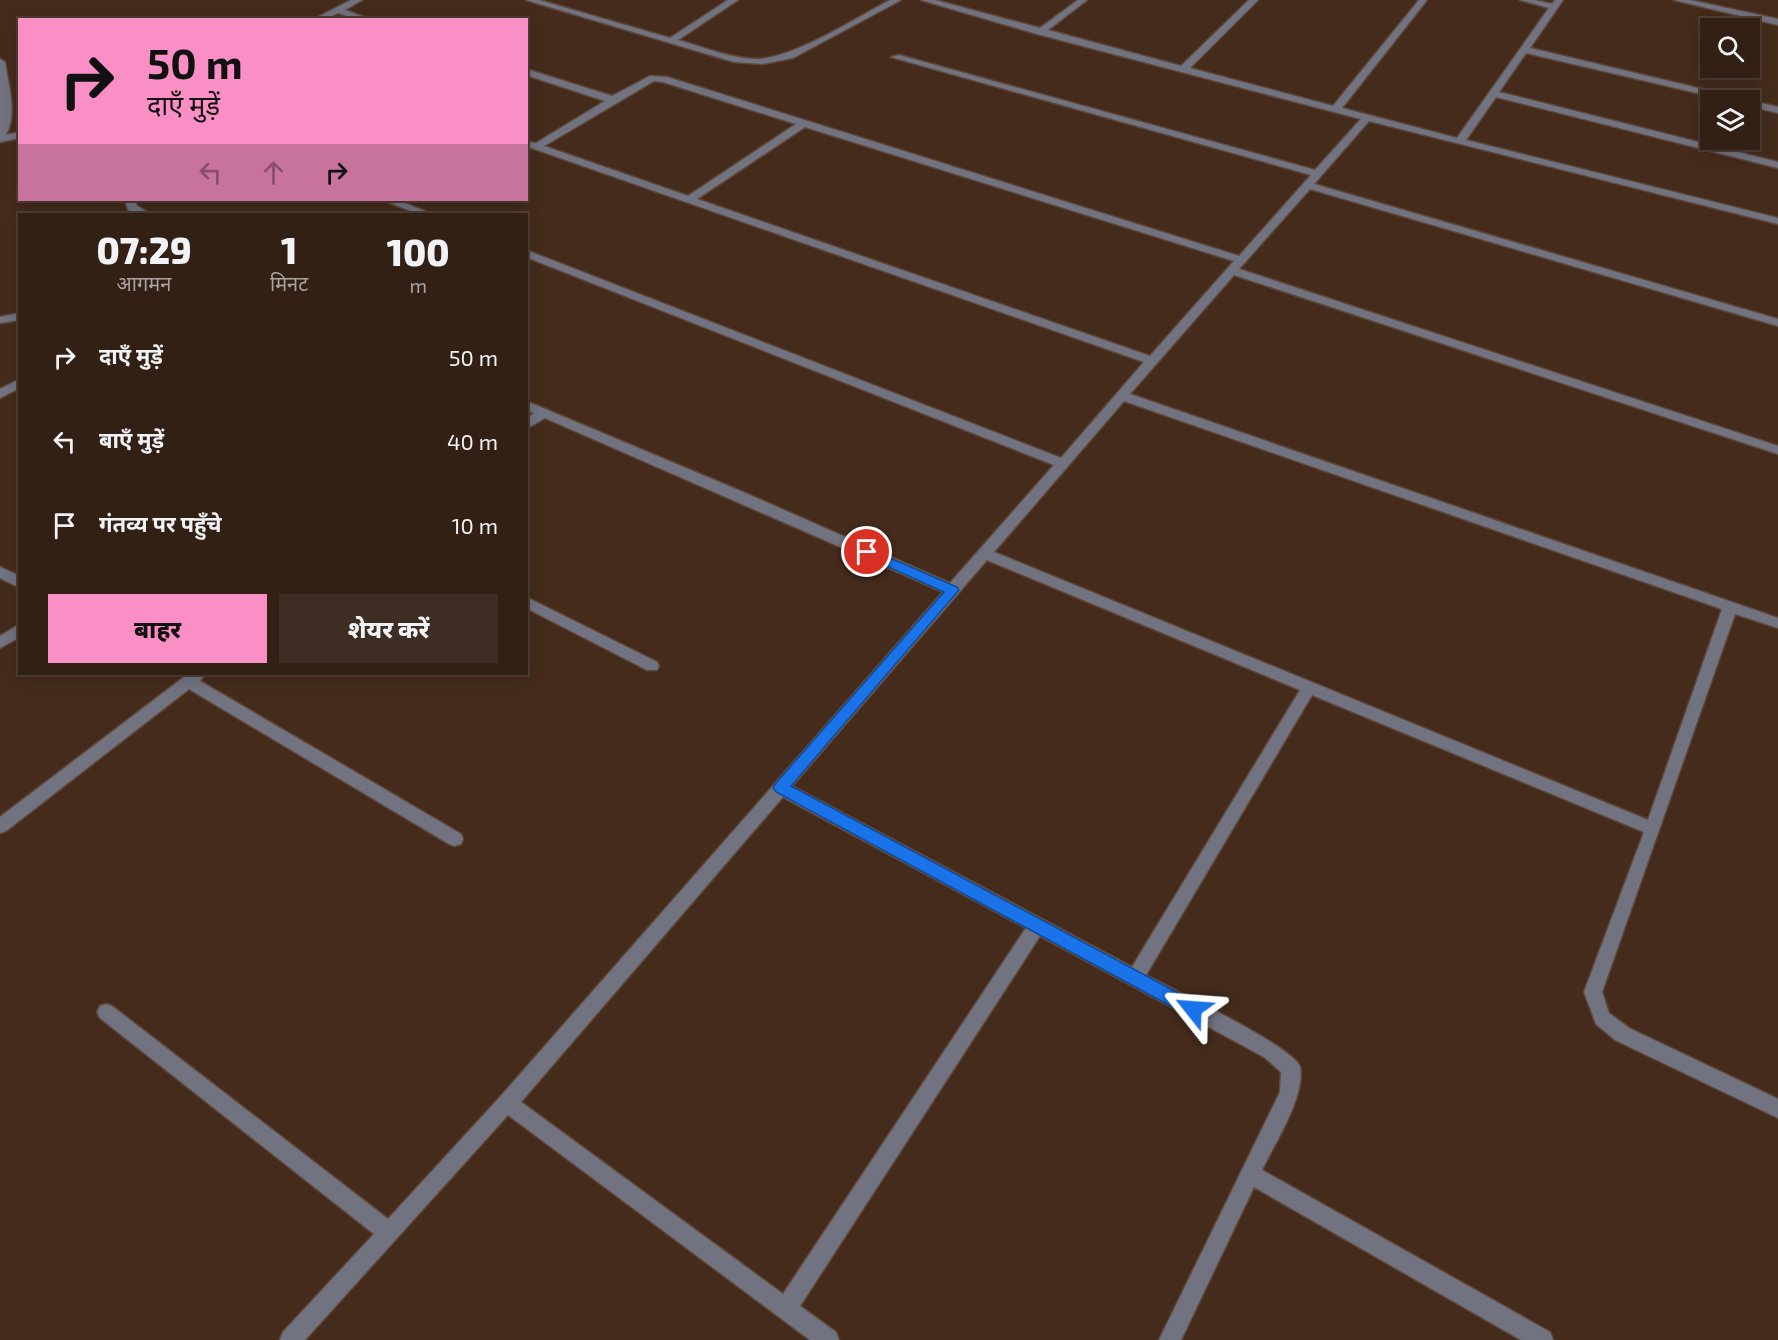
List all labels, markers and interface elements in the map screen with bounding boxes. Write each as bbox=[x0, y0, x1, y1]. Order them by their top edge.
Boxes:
map controls bbox=[1700, 18, 1760, 150]
button: search bbox=[1700, 18, 1760, 78]
text: 50 m bbox=[147, 37, 243, 87]
icon: right bbox=[48, 42, 126, 120]
text: दाएँ मुड़ें bbox=[147, 88, 220, 120]
button: layers bbox=[1700, 90, 1760, 150]
icon: left bbox=[194, 156, 227, 189]
icon: ahead bbox=[257, 156, 290, 189]
icon: right bbox=[320, 156, 353, 189]
text: 07:29 bbox=[96, 228, 192, 271]
text: 1 bbox=[281, 228, 297, 271]
text: 100 bbox=[387, 230, 450, 273]
text: आगमन bbox=[117, 271, 171, 295]
text: मिनट bbox=[270, 271, 308, 295]
text: m bbox=[409, 273, 427, 297]
icon: right bbox=[48, 341, 81, 374]
text: दाएँ मुड़ें bbox=[99, 342, 163, 368]
text: 50 m bbox=[449, 344, 498, 370]
icon: left bbox=[48, 425, 81, 458]
text: बाएँ मुड़ें bbox=[99, 426, 164, 452]
text: 40 m bbox=[447, 428, 498, 454]
icon: arrive bbox=[48, 509, 81, 542]
text: गंतव्य पर पहुँचे bbox=[99, 510, 222, 536]
text: 10 m bbox=[452, 512, 498, 538]
pin bbox=[841, 526, 892, 577]
icon: arrive bbox=[850, 535, 883, 568]
button: बाहर bbox=[48, 594, 267, 663]
button: शेयर करें bbox=[279, 594, 498, 663]
position arrow bbox=[1161, 977, 1225, 1041]

